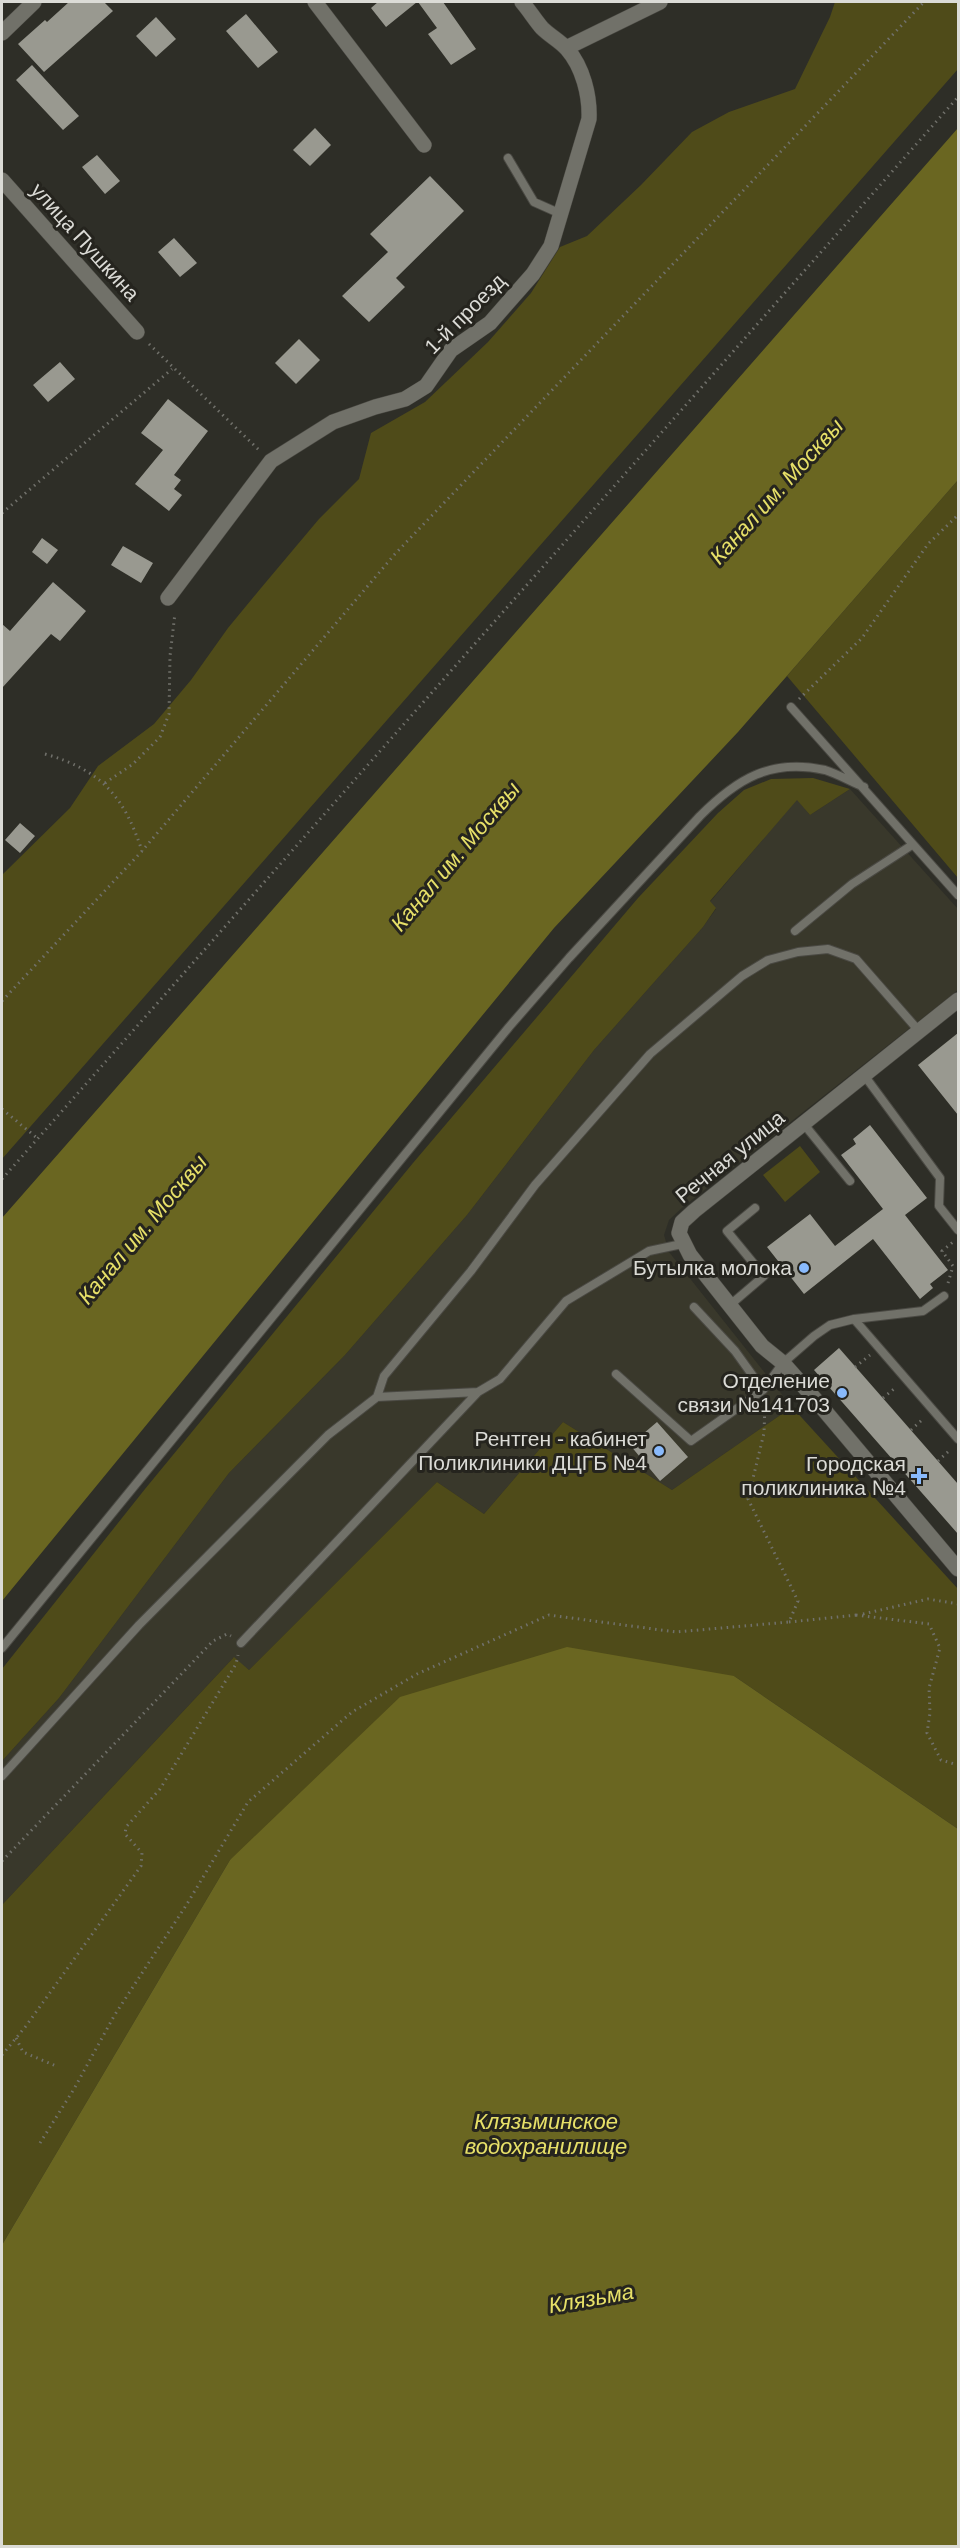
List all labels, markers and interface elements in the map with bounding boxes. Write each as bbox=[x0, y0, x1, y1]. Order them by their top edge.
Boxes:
street label: улица Пушкина bbox=[27, 178, 144, 305]
street label: 1-й проезд bbox=[420, 269, 509, 358]
water label: Канал им. Москвы bbox=[705, 413, 848, 569]
water label: Канал им. Москвы bbox=[386, 777, 525, 936]
street label: Речная улица bbox=[671, 1106, 789, 1207]
water label: Канал им. Москвы bbox=[73, 1150, 212, 1309]
place label: Бутылка молока bbox=[633, 1256, 792, 1279]
marker: Бутылка молока bbox=[797, 1261, 811, 1275]
place label: Отделение связи №141703 bbox=[677, 1369, 830, 1416]
marker: Отделение связи №141703 bbox=[835, 1386, 849, 1400]
place label: Рентген - кабинет Поликлиники ДЦГБ №4 bbox=[418, 1427, 647, 1474]
marker: Рентген - кабинет Поликлиники ДЦГБ №4 bbox=[652, 1444, 666, 1458]
place label: Городская поликлиника №4 bbox=[741, 1452, 906, 1499]
marker: Городская поликлиника №4 bbox=[910, 1467, 928, 1485]
water label: Клязьминское водохранилище bbox=[465, 2109, 627, 2159]
water label: Клязьма bbox=[546, 2279, 636, 2318]

